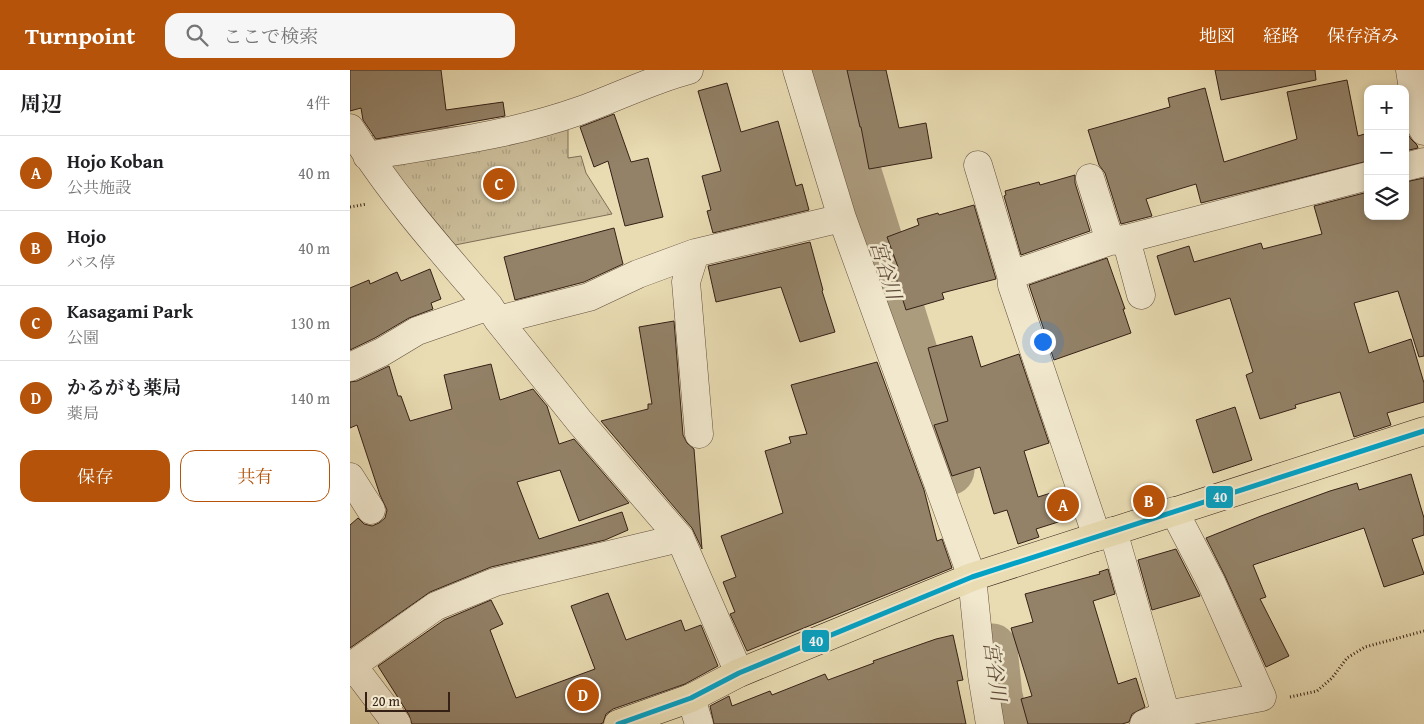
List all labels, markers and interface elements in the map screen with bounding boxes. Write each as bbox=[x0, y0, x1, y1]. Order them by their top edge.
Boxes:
search box bbox=[165, 13, 515, 58]
text: Turnpoint bbox=[25, 18, 135, 53]
icon: search bbox=[183, 21, 211, 49]
text: ここで検索 bbox=[223, 22, 318, 50]
text: 地図 bbox=[1199, 22, 1235, 49]
text: 経路 bbox=[1263, 22, 1299, 49]
text: 保存済み bbox=[1327, 22, 1399, 49]
map controls bbox=[1364, 85, 1409, 220]
button: + bbox=[1364, 85, 1409, 130]
text: 周辺 bbox=[20, 88, 62, 119]
text: 4件 bbox=[306, 91, 330, 115]
button: − bbox=[1364, 130, 1409, 175]
text: Hojo Koban bbox=[67, 147, 164, 175]
text: A bbox=[31, 161, 41, 185]
text: 40 m bbox=[298, 161, 330, 185]
pin: C bbox=[483, 165, 515, 203]
text: 公共施設 bbox=[67, 175, 131, 199]
button: layers bbox=[1364, 175, 1409, 220]
text: Hojo bbox=[67, 222, 106, 250]
text: B bbox=[31, 236, 41, 260]
text: 40 m bbox=[298, 236, 330, 260]
water label: 宮谷川 bbox=[864, 237, 910, 305]
text: バス停 bbox=[67, 250, 115, 274]
text: Kasagami Park bbox=[67, 297, 193, 325]
text: C bbox=[31, 311, 41, 335]
text: 130 m bbox=[290, 311, 330, 335]
text: 公園 bbox=[67, 325, 99, 349]
your location bbox=[1030, 329, 1056, 355]
text: かるがも薬局 bbox=[67, 373, 181, 401]
text: D bbox=[31, 386, 41, 410]
text: 140 m bbox=[290, 386, 330, 410]
text: 薬局 bbox=[67, 401, 99, 425]
button: 保存 bbox=[20, 450, 170, 502]
button: 共有 bbox=[180, 450, 330, 502]
pin: B bbox=[1133, 482, 1165, 520]
line badge: 40 bbox=[1205, 485, 1234, 509]
pin: A bbox=[1047, 486, 1079, 524]
text: 40 bbox=[1213, 487, 1227, 507]
line badge: 40 bbox=[801, 629, 830, 653]
text: 40 bbox=[809, 631, 823, 651]
water label: 宮谷川 bbox=[977, 639, 1014, 705]
pin: D bbox=[567, 676, 599, 714]
scale bar bbox=[365, 689, 450, 712]
text: 20 m bbox=[372, 691, 400, 711]

